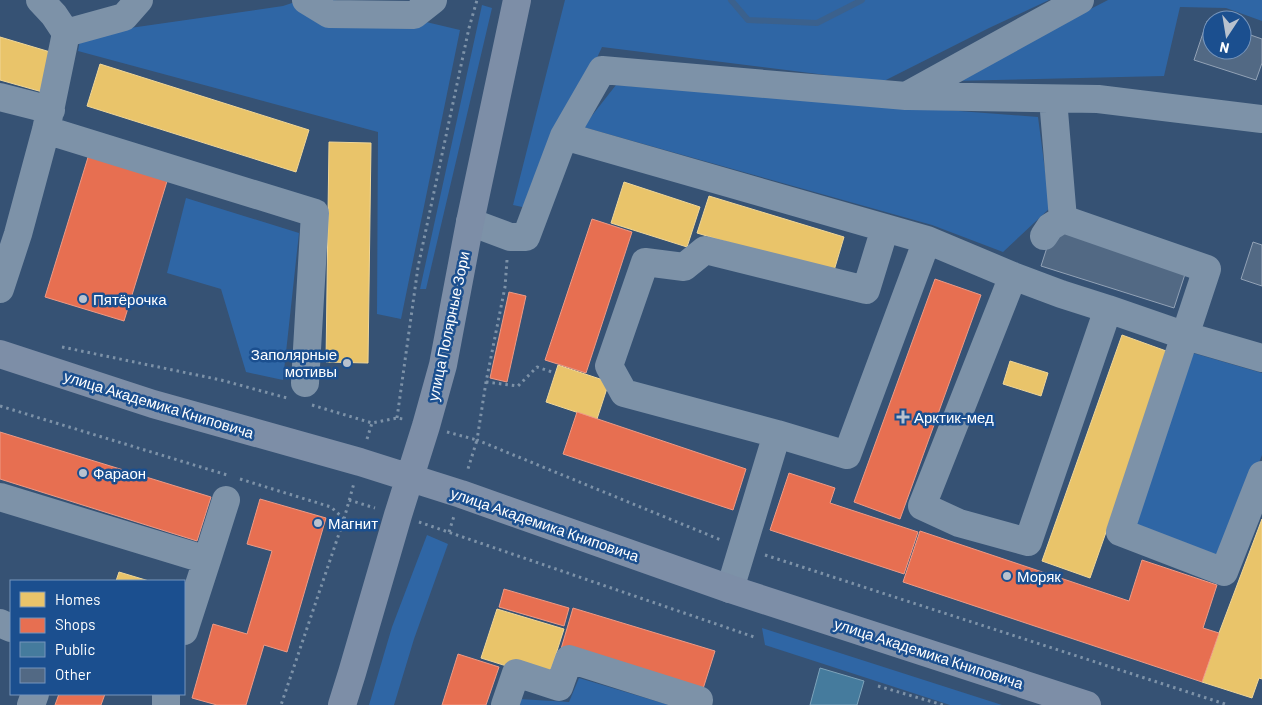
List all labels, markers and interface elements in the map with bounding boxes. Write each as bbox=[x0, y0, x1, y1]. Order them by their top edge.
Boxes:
north arrow bbox=[1202, 10, 1252, 60]
text: N bbox=[1218, 39, 1231, 57]
street label: улица Полярные Зори bbox=[423, 249, 473, 403]
place label: Пятёрочка bbox=[93, 290, 167, 308]
marker: Пятёрочка bbox=[77, 293, 89, 305]
place label: Заполярные мотивы bbox=[251, 345, 337, 380]
marker: Заполярные мотивы bbox=[341, 357, 353, 369]
street label: улица Академика Книповича bbox=[62, 366, 257, 442]
place label: Арктик-мед bbox=[914, 408, 994, 426]
marker: Арктик-мед bbox=[896, 410, 910, 424]
place label: Фараон bbox=[93, 464, 146, 482]
marker: Фараон bbox=[77, 467, 89, 479]
street label: улица Академика Книповича bbox=[449, 483, 642, 565]
place label: Магнит bbox=[328, 514, 378, 532]
marker: Магнит bbox=[312, 517, 324, 529]
place label: Моряк bbox=[1017, 567, 1061, 585]
marker: Моряк bbox=[1001, 570, 1013, 582]
legend bbox=[10, 580, 185, 695]
text: Homes bbox=[55, 590, 100, 608]
street label: улица Академика Книповича bbox=[832, 614, 1026, 692]
text: Shops bbox=[55, 615, 95, 633]
text: Public bbox=[55, 640, 95, 658]
text: Other bbox=[55, 665, 92, 683]

